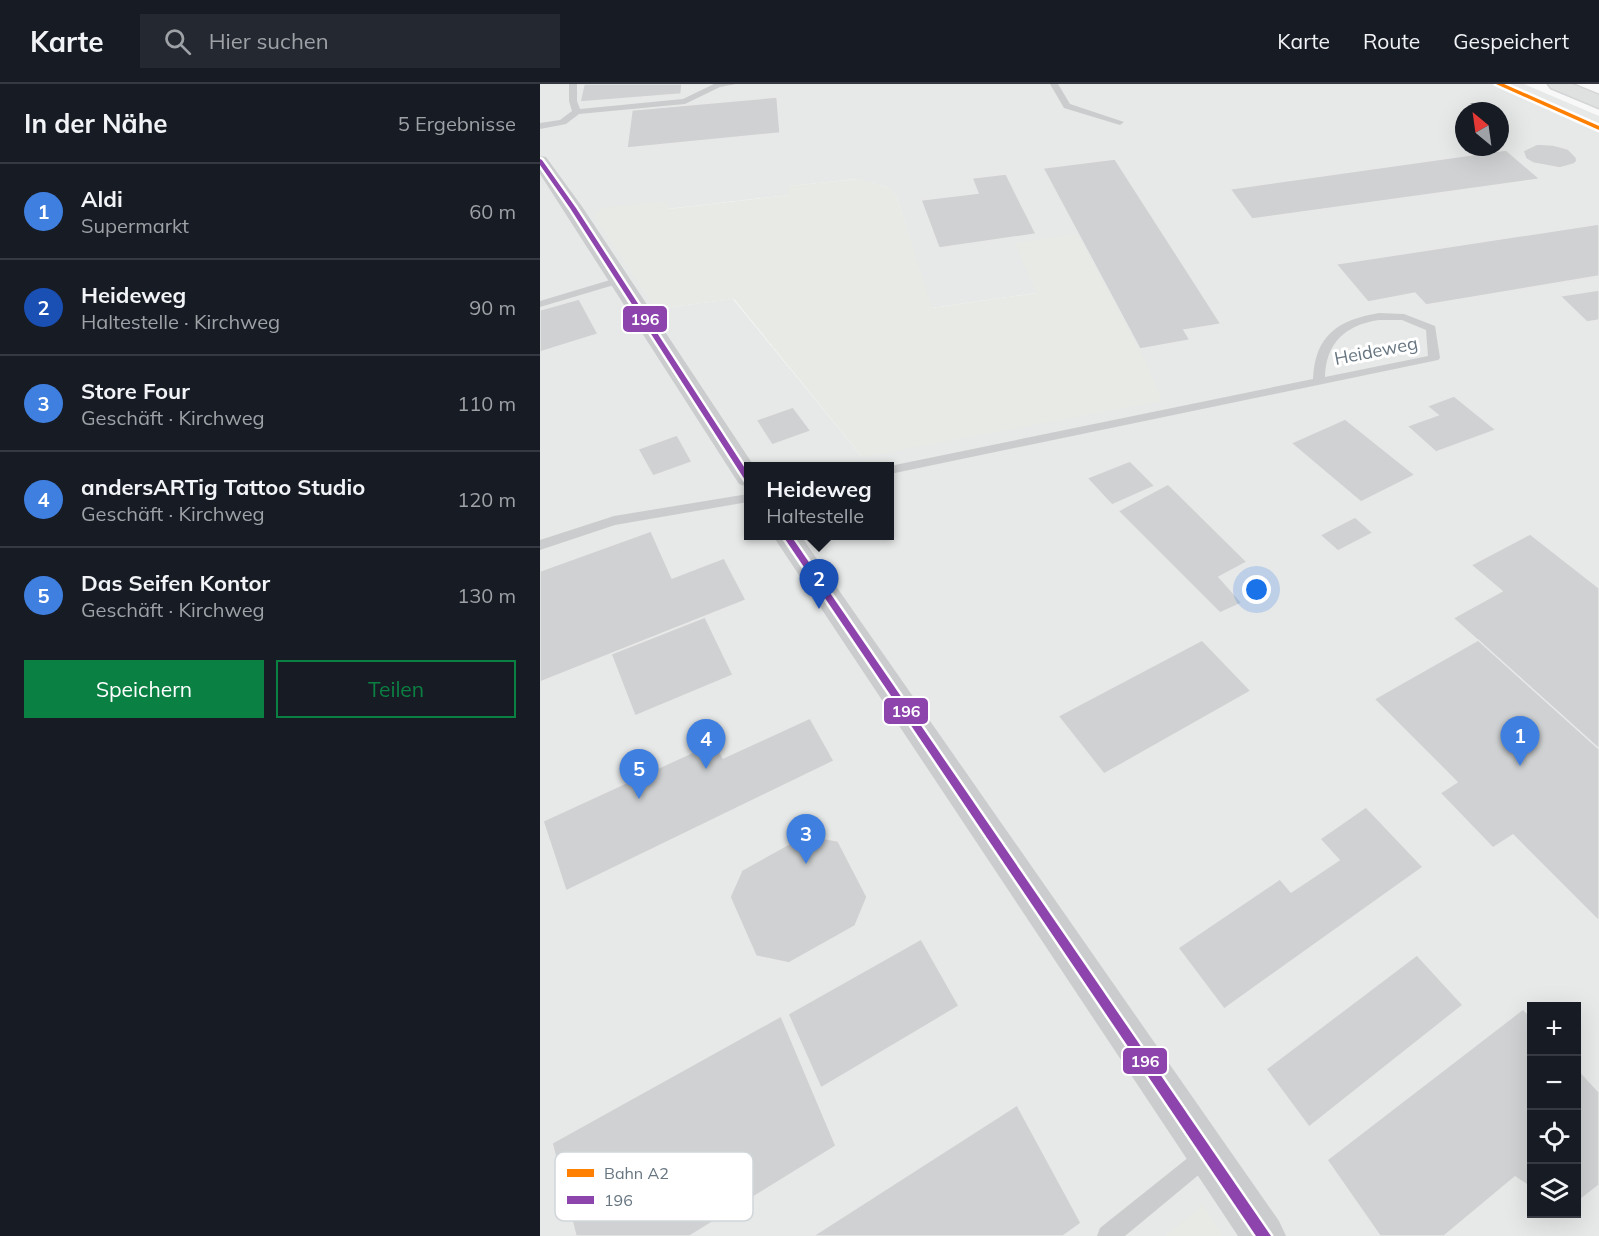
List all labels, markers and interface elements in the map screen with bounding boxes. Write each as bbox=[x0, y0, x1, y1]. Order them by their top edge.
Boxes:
search box bbox=[140, 14, 560, 68]
text: Karte bbox=[30, 24, 104, 59]
icon: search bbox=[161, 25, 194, 58]
text: Hier suchen bbox=[209, 27, 329, 55]
text: Karte bbox=[1277, 28, 1330, 54]
text: Route bbox=[1363, 28, 1420, 54]
text: Gespeichert bbox=[1453, 28, 1569, 54]
north arrow bbox=[1455, 102, 1509, 156]
text: In der Nähe bbox=[24, 107, 168, 140]
text: 5 Ergebnisse bbox=[398, 111, 516, 136]
text: Aldi bbox=[81, 185, 123, 213]
text: 1 bbox=[38, 199, 50, 224]
text: 60 m bbox=[469, 199, 516, 224]
text: Supermarkt bbox=[81, 213, 189, 238]
text: Heideweg bbox=[81, 281, 186, 309]
text: 2 bbox=[38, 295, 50, 320]
text: 90 m bbox=[469, 295, 516, 320]
line badge: 196 bbox=[622, 305, 668, 333]
text: Haltestelle · Kirchweg bbox=[81, 309, 280, 334]
text: 196 bbox=[631, 309, 660, 329]
street label: Heideweg bbox=[1332, 331, 1420, 370]
text: Store Four bbox=[81, 377, 190, 405]
text: 3 bbox=[38, 391, 50, 416]
text: 110 m bbox=[457, 391, 516, 416]
text: Geschäft · Kirchweg bbox=[81, 405, 265, 430]
popup bbox=[744, 462, 894, 540]
text: andersARTig Tattoo Studio bbox=[81, 473, 365, 501]
text: Heideweg bbox=[766, 475, 872, 503]
text: 4 bbox=[38, 487, 50, 512]
text: 120 m bbox=[457, 487, 516, 512]
text: Geschäft · Kirchweg bbox=[81, 501, 265, 526]
text: Haltestelle bbox=[766, 503, 864, 528]
pin: 2 bbox=[800, 560, 838, 609]
text: Das Seifen Kontor bbox=[81, 569, 270, 597]
your location bbox=[1242, 575, 1271, 604]
text: 5 bbox=[38, 583, 50, 608]
text: 130 m bbox=[457, 583, 516, 608]
text: Geschäft · Kirchweg bbox=[81, 597, 265, 622]
button: Speichern bbox=[24, 660, 264, 718]
button: Teilen bbox=[276, 660, 516, 718]
line badge: 196 bbox=[883, 697, 929, 725]
text: 196 bbox=[892, 701, 921, 721]
pin: 1 bbox=[1500, 716, 1540, 766]
pin: 4 bbox=[686, 720, 726, 769]
pin: 5 bbox=[620, 750, 658, 799]
pin: 3 bbox=[786, 814, 826, 864]
map controls bbox=[1527, 1002, 1581, 1218]
button: + bbox=[1527, 1002, 1581, 1056]
line badge: 196 bbox=[1122, 1047, 1168, 1075]
text: 196 bbox=[1131, 1051, 1160, 1071]
button: − bbox=[1527, 1056, 1581, 1110]
button: locate bbox=[1527, 1110, 1581, 1164]
legend bbox=[555, 1152, 753, 1221]
text: Bahn A2 bbox=[604, 1163, 669, 1183]
button: layers bbox=[1527, 1164, 1581, 1218]
text: 196 bbox=[604, 1190, 633, 1210]

